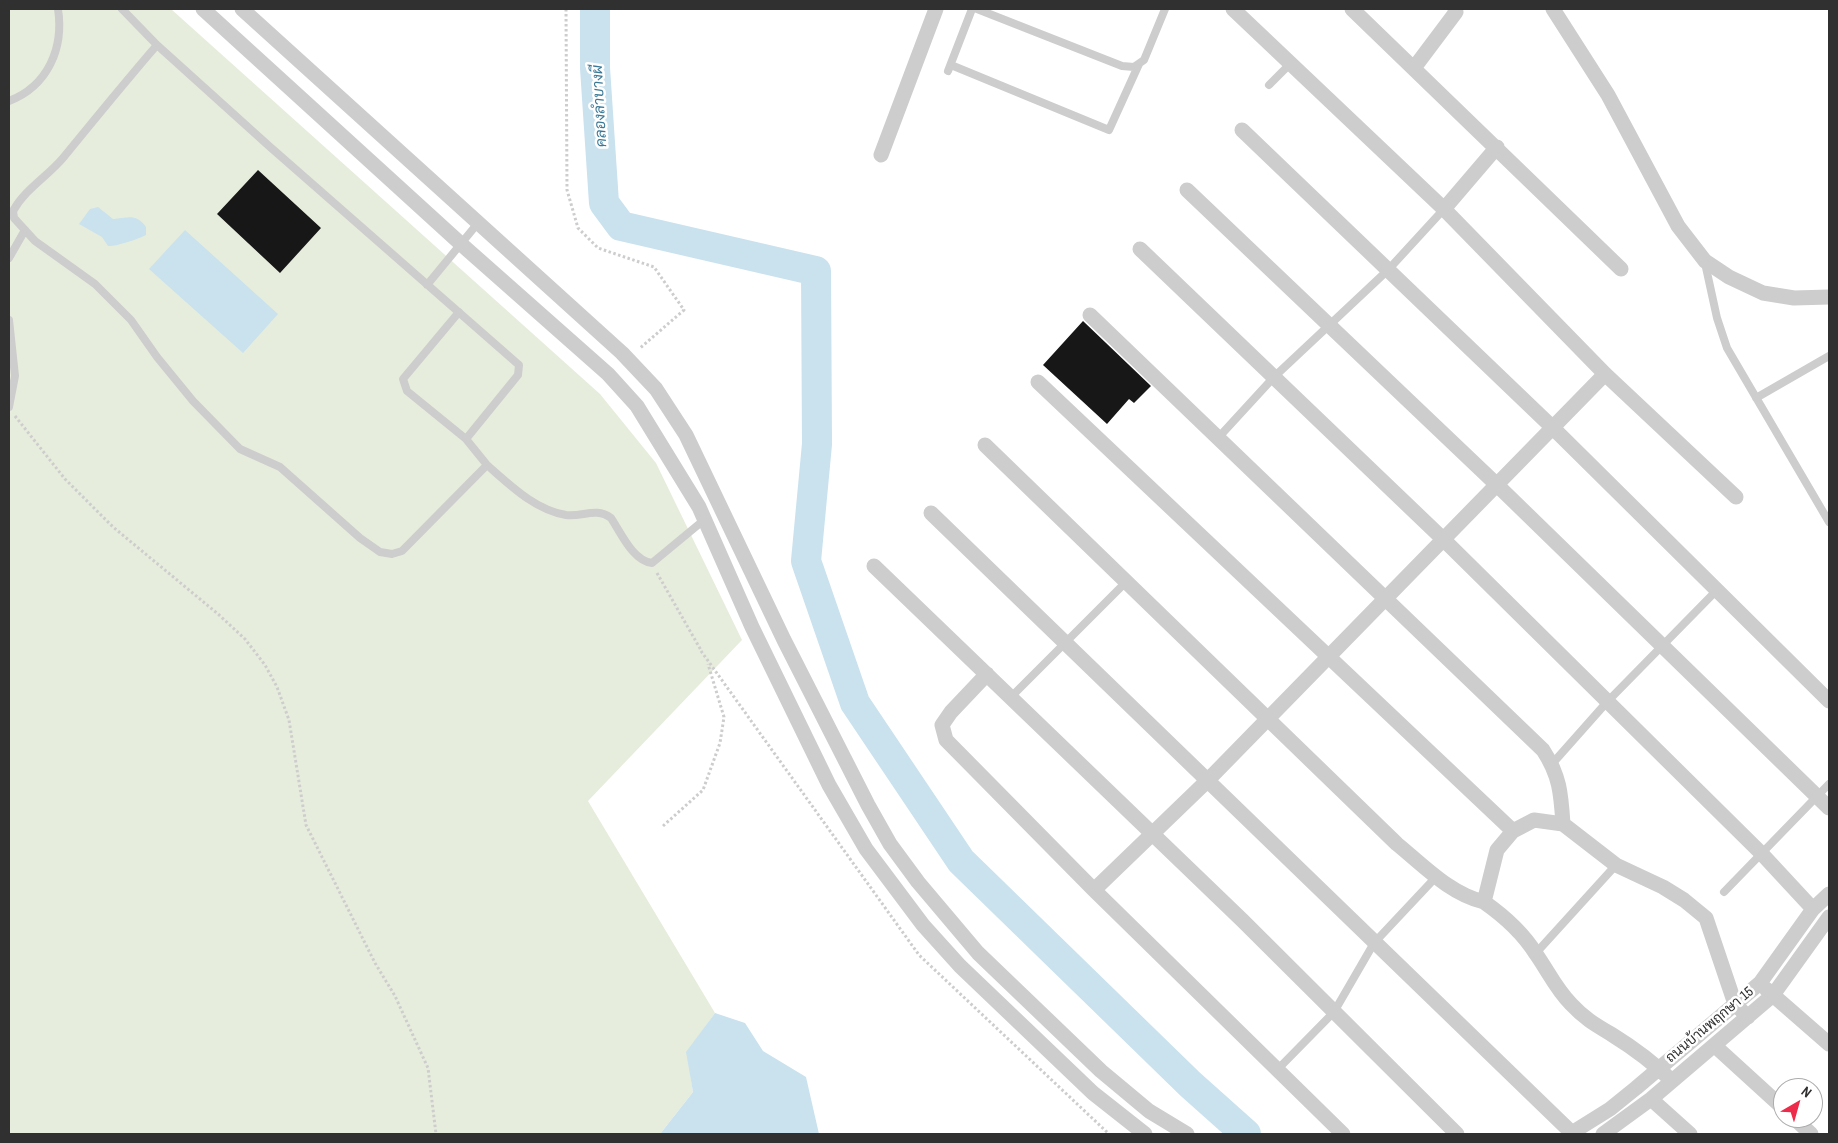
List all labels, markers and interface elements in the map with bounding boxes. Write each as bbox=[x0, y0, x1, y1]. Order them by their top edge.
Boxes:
water label: คลองลำบางผี bbox=[589, 64, 611, 148]
street label: ถนนบ้านพฤกษา 15 bbox=[1663, 983, 1757, 1067]
north arrow bbox=[1773, 1078, 1823, 1128]
text: N bbox=[1798, 1082, 1815, 1102]

